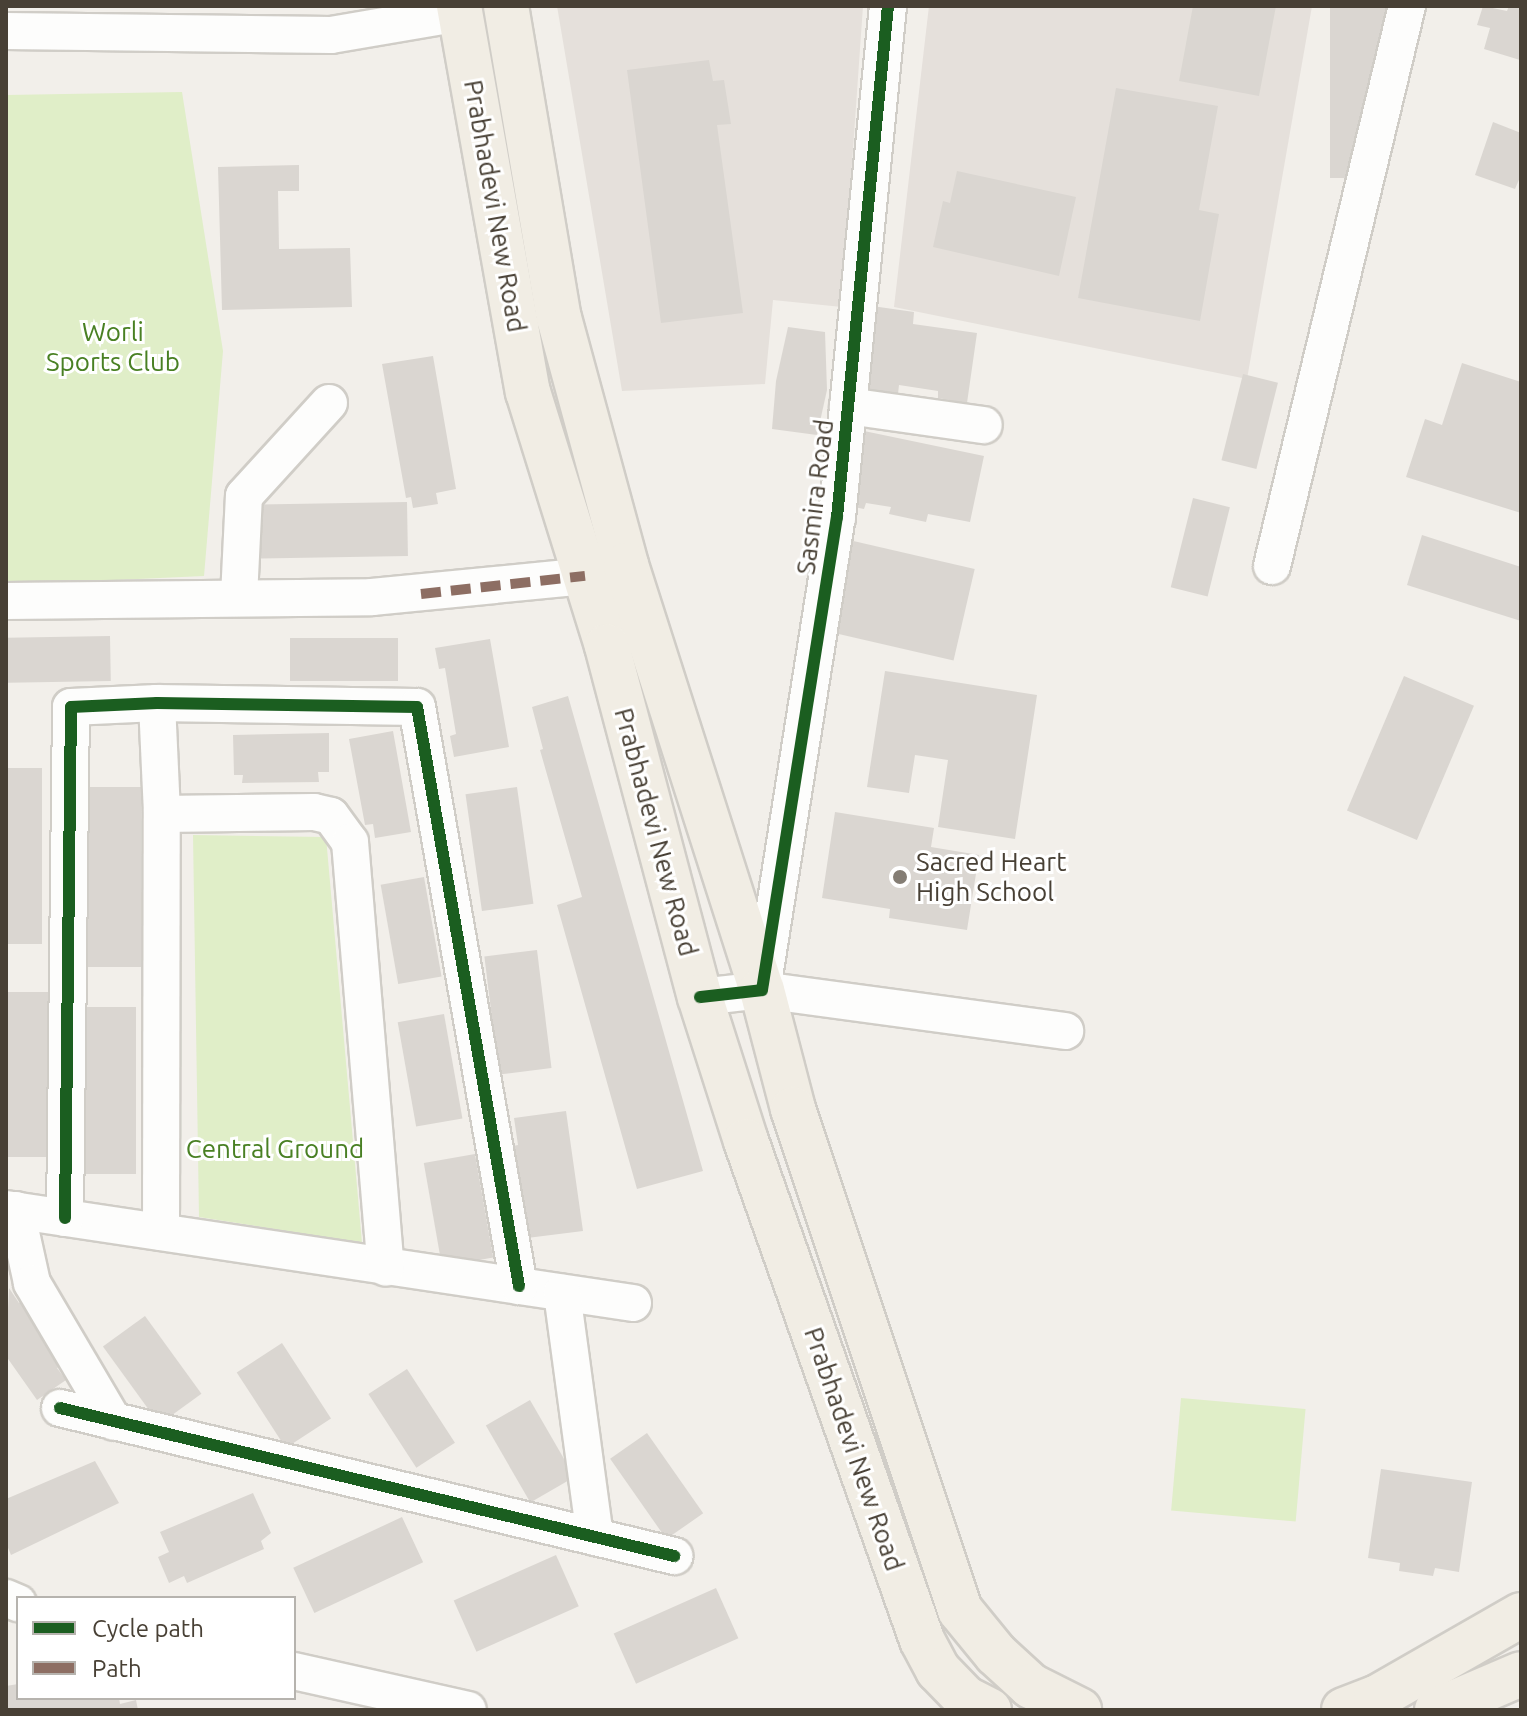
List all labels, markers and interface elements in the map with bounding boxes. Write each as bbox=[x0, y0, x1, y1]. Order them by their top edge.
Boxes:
street label: Prabhadevi New Road bbox=[457, 77, 533, 335]
park label: Worli Sports Club bbox=[46, 316, 180, 378]
street label: Sasmira Road bbox=[790, 418, 840, 576]
street label: Prabhadevi New Road bbox=[608, 704, 704, 960]
place label: Sacred Heart High School bbox=[916, 846, 1066, 908]
marker: Sacred Heart High School bbox=[891, 868, 909, 886]
park label: Central Ground bbox=[186, 1133, 364, 1165]
street label: Prabhadevi New Road bbox=[798, 1323, 910, 1575]
legend bbox=[16, 1596, 296, 1700]
text: Cycle path bbox=[92, 1615, 204, 1642]
text: Path bbox=[92, 1655, 142, 1682]

